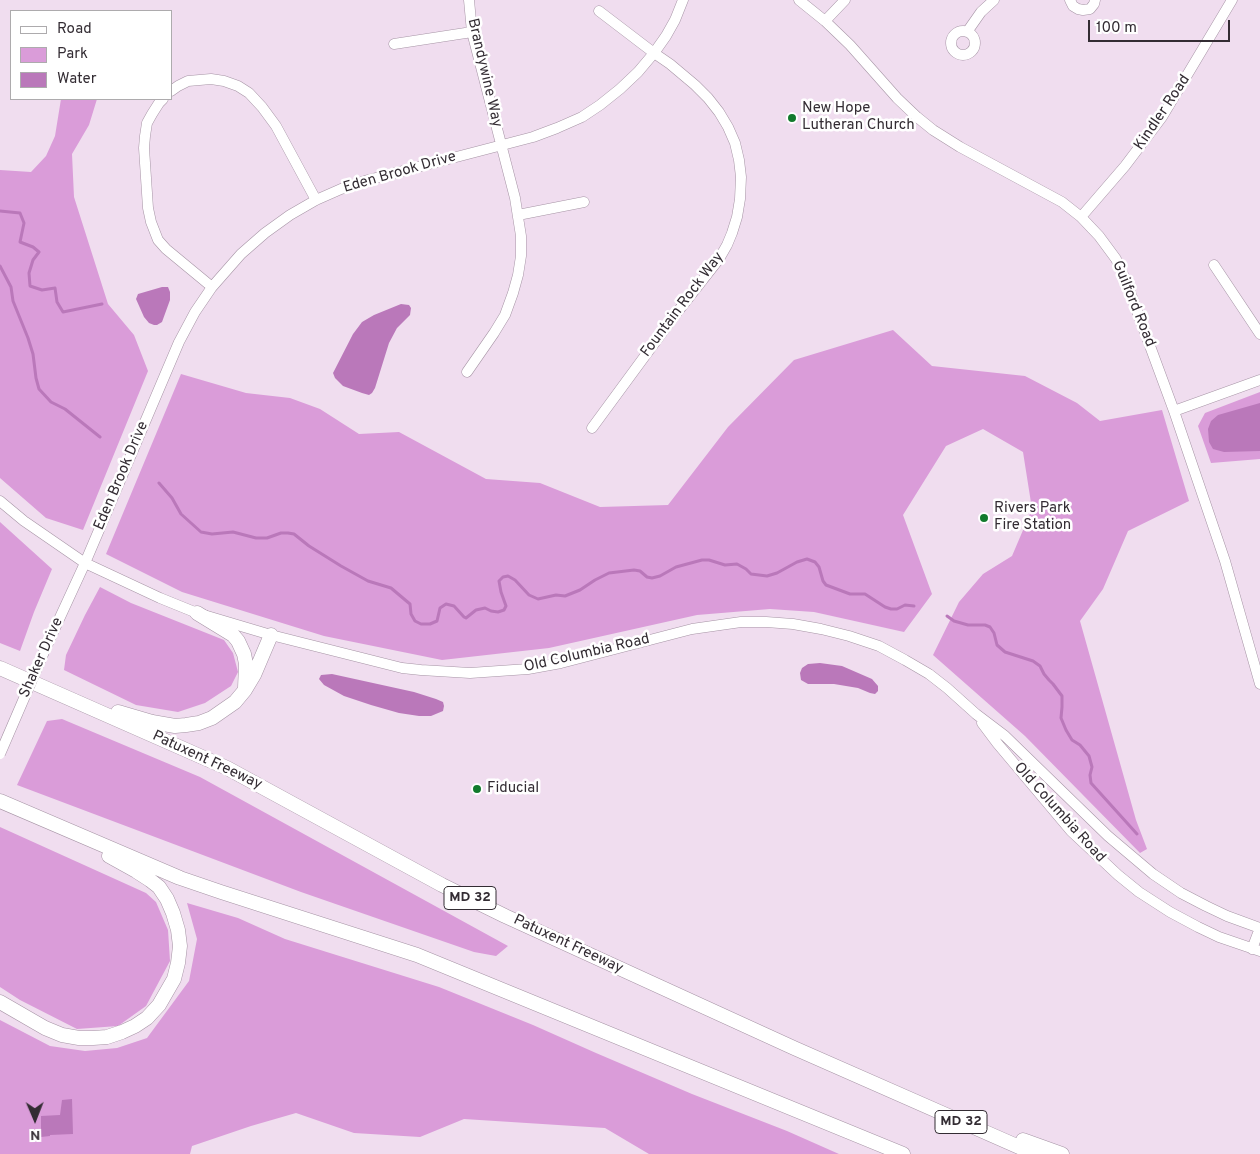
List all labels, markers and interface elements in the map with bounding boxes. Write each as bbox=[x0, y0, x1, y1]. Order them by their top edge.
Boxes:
legend bbox=[10, 10, 172, 100]
scale bar bbox=[1090, 10, 1232, 42]
street label: Brandywine Way bbox=[463, 17, 505, 129]
text: 100 m bbox=[1096, 19, 1137, 38]
text: Road bbox=[57, 20, 92, 39]
text: Park bbox=[57, 45, 88, 64]
text: Water bbox=[57, 70, 96, 89]
street label: Kindler Road bbox=[1131, 72, 1195, 154]
place label: New Hope Lutheran Church bbox=[802, 100, 915, 135]
marker: New Hope Lutheran Church bbox=[786, 112, 798, 124]
street label: Eden Brook Drive bbox=[342, 148, 458, 198]
street label: Fountain Rock Way bbox=[638, 249, 728, 361]
street label: Guilford Road bbox=[1108, 258, 1158, 350]
street label: Eden Brook Drive bbox=[91, 419, 153, 533]
place label: Rivers Park Fire Station bbox=[994, 500, 1071, 535]
marker: Rivers Park Fire Station bbox=[978, 512, 990, 524]
street label: Shaker Drive bbox=[16, 615, 68, 701]
street label: Old Columbia Road bbox=[522, 631, 652, 677]
street label: Patuxent Freeway bbox=[149, 728, 265, 794]
street label: Old Columbia Road bbox=[1009, 759, 1109, 867]
place label: Fiducial bbox=[487, 780, 539, 798]
marker: Fiducial bbox=[471, 783, 483, 795]
road number: MD 32 bbox=[444, 886, 496, 910]
street label: Patuxent Freeway bbox=[510, 912, 626, 978]
north arrow bbox=[10, 1094, 60, 1144]
road number: MD 32 bbox=[935, 1110, 987, 1134]
text: N bbox=[30, 1126, 40, 1143]

